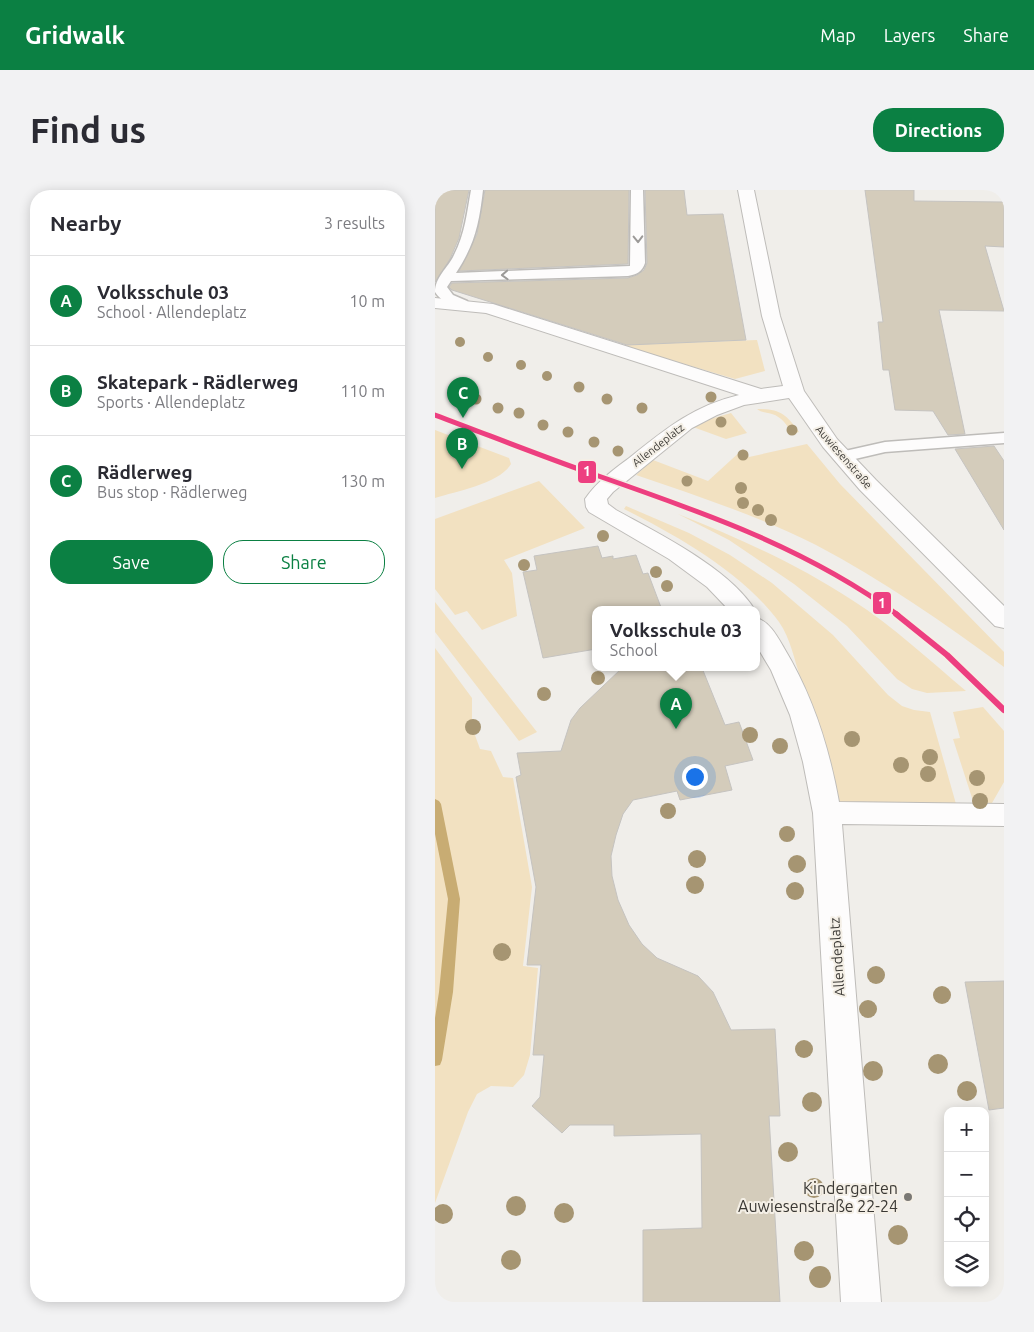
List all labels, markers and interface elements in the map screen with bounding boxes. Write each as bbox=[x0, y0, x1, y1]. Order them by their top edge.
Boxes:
text: Gridwalk bbox=[25, 22, 125, 49]
text: Map bbox=[820, 25, 856, 45]
text: Layers bbox=[884, 25, 935, 45]
text: Share bbox=[963, 25, 1009, 45]
button: Directions bbox=[873, 108, 1004, 152]
text: Find us bbox=[30, 110, 146, 150]
text: Nearby bbox=[50, 211, 121, 235]
text: 3 results bbox=[324, 214, 385, 232]
one-way arrow bbox=[633, 235, 643, 243]
one-way arrow bbox=[501, 270, 509, 281]
text: Volksschule 03 bbox=[97, 281, 229, 303]
text: A bbox=[60, 292, 72, 310]
text: 10 m bbox=[349, 292, 385, 310]
text: School · Allendeplatz bbox=[97, 303, 247, 321]
text: Skatepark - Rädlerweg bbox=[97, 371, 299, 393]
pin: C bbox=[447, 377, 479, 418]
text: B bbox=[61, 382, 71, 400]
text: 110 m bbox=[340, 382, 385, 400]
text: Sports · Allendeplatz bbox=[97, 393, 245, 411]
street label: Allendeplatz bbox=[630, 421, 686, 469]
street label: Auwiesenstraße bbox=[813, 423, 875, 491]
pin: B bbox=[446, 428, 478, 469]
line badge: 1 bbox=[577, 460, 597, 484]
text: Rädlerweg bbox=[97, 461, 193, 483]
text: 1 bbox=[583, 463, 591, 479]
text: C bbox=[61, 472, 71, 490]
text: 130 m bbox=[340, 472, 385, 490]
text: Bus stop · Rädlerweg bbox=[97, 483, 247, 501]
button: Save bbox=[50, 540, 213, 584]
button: Share bbox=[223, 540, 385, 584]
line badge: 1 bbox=[872, 591, 892, 615]
text: 1 bbox=[878, 595, 886, 611]
popup bbox=[592, 606, 760, 671]
text: Volksschule 03 bbox=[610, 619, 742, 641]
text: School bbox=[610, 641, 658, 659]
pin: A bbox=[660, 688, 692, 729]
your location bbox=[682, 764, 708, 790]
street label: Allendeplatz bbox=[826, 917, 848, 997]
map controls bbox=[944, 1107, 989, 1287]
button: + bbox=[944, 1107, 989, 1152]
button: − bbox=[944, 1152, 989, 1197]
place label: Kindergarten Auwiesenstraße 22-24 bbox=[738, 1179, 898, 1215]
marker: Kindergarten Auwiesenstraße 22-24 bbox=[902, 1191, 914, 1203]
button: locate bbox=[944, 1197, 989, 1242]
button: layers bbox=[944, 1242, 989, 1287]

